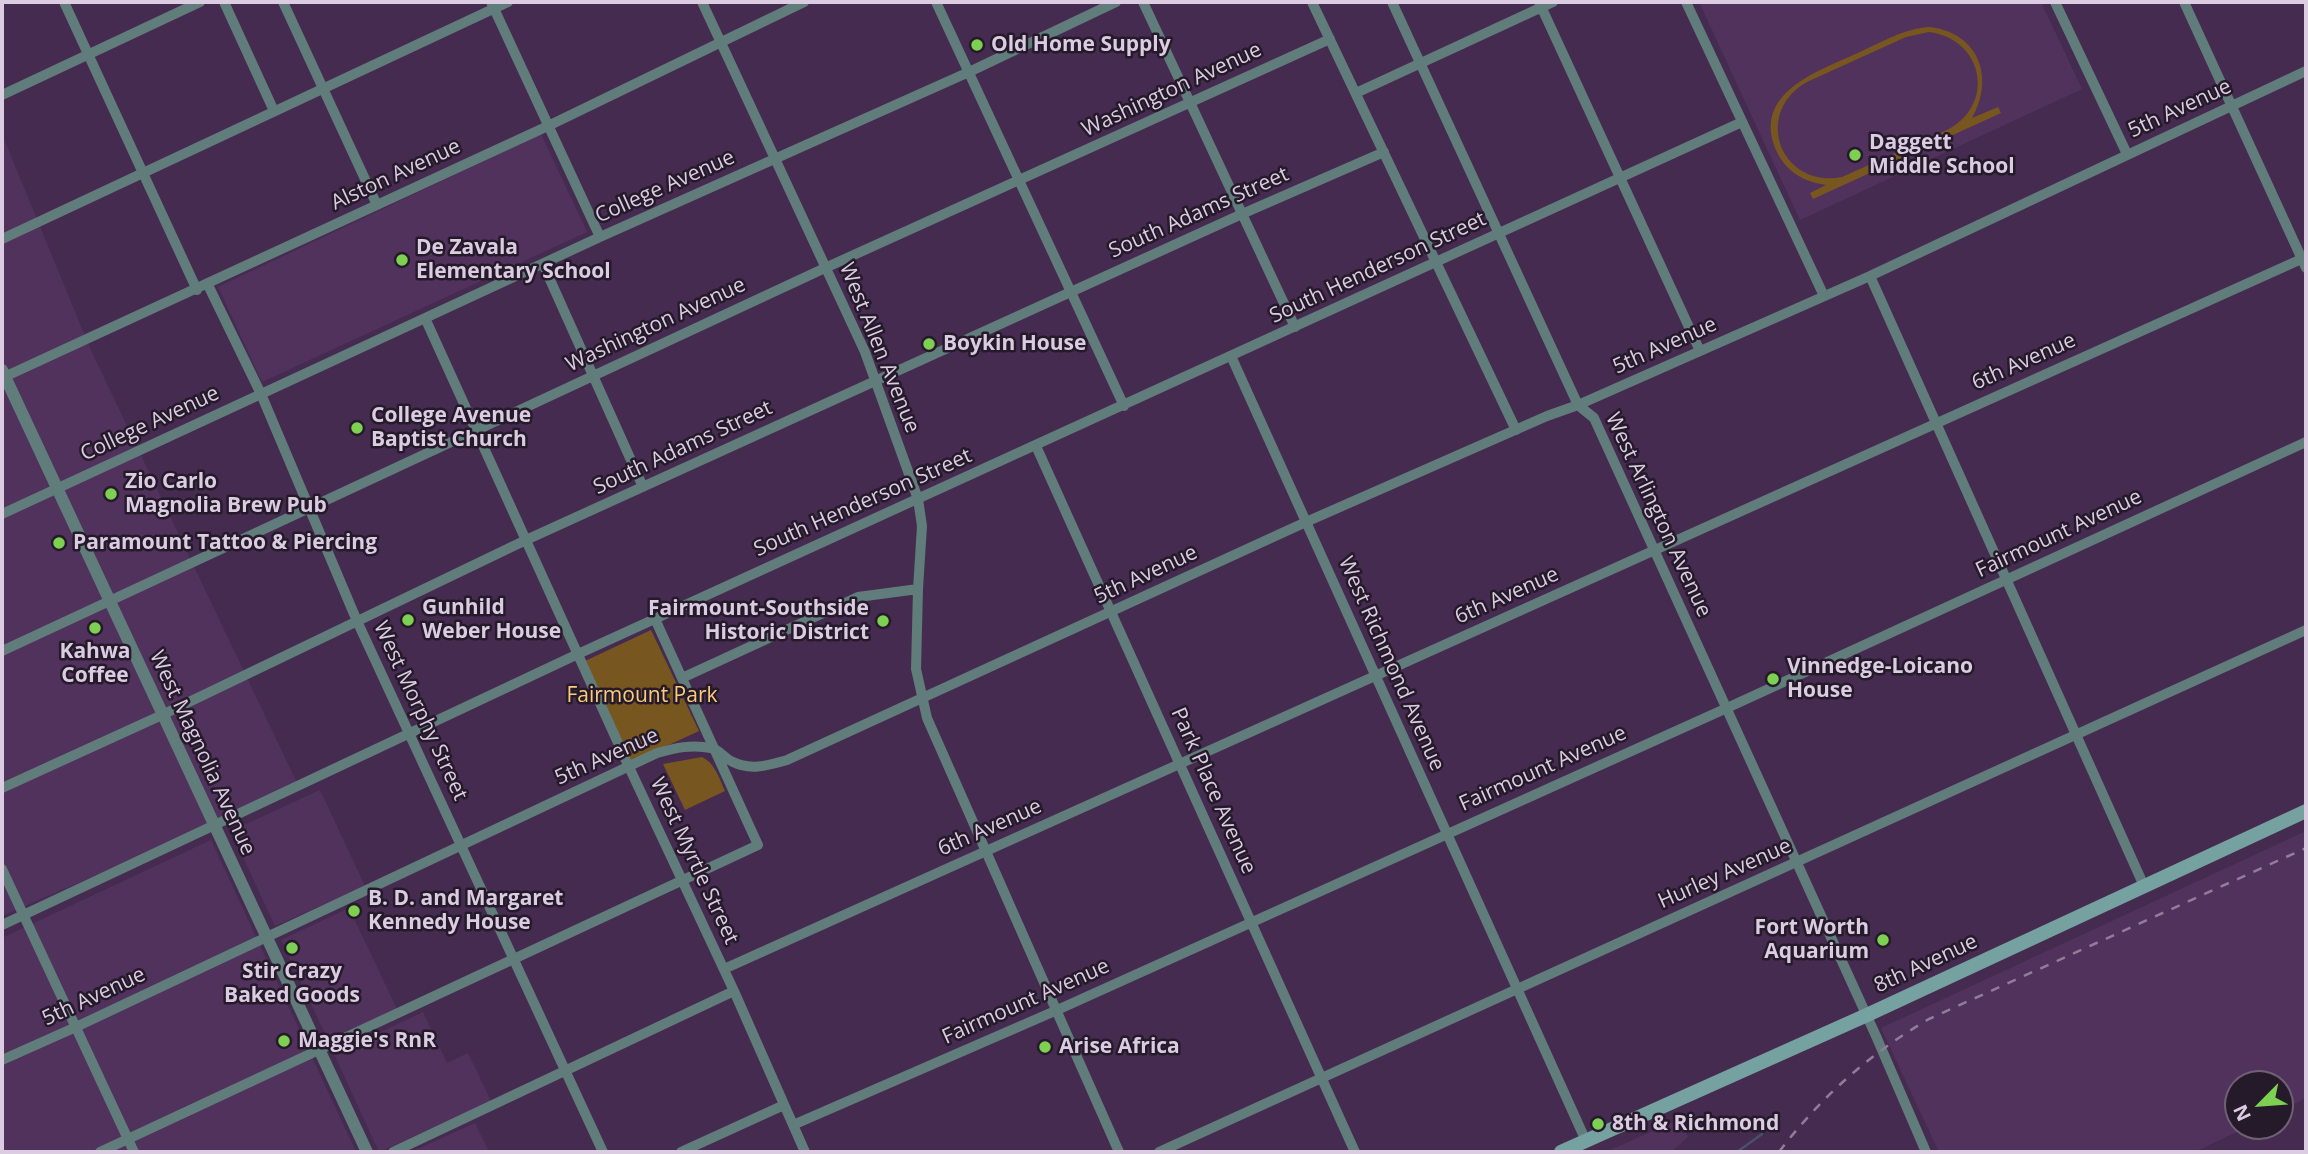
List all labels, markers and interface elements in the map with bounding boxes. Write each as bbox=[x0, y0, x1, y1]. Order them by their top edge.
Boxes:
place label: Old Home Supply bbox=[991, 32, 1171, 58]
marker: Old Home Supply bbox=[969, 37, 985, 53]
street label: Washington Avenue bbox=[1078, 37, 1266, 143]
street label: 5th Avenue bbox=[2124, 74, 2236, 144]
place label: Daggett Middle School bbox=[1869, 130, 2015, 180]
street label: Alston Avenue bbox=[327, 134, 465, 216]
street label: College Avenue bbox=[591, 145, 739, 229]
marker: Daggett Middle School bbox=[1847, 147, 1863, 163]
street label: South Adams Street bbox=[1105, 162, 1293, 264]
street label: South Henderson Street bbox=[1266, 207, 1490, 329]
place label: De Zavala Elementary School bbox=[416, 235, 611, 285]
marker: De Zavala Elementary School bbox=[394, 252, 410, 268]
street label: West Allen Avenue bbox=[833, 259, 925, 437]
street label: Washington Avenue bbox=[562, 272, 750, 378]
street label: 5th Avenue bbox=[1609, 312, 1721, 380]
street label: 6th Avenue bbox=[1968, 328, 2080, 396]
place label: Boykin House bbox=[943, 331, 1086, 357]
marker: Boykin House bbox=[921, 336, 937, 352]
street label: College Avenue bbox=[77, 381, 223, 467]
street label: South Adams Street bbox=[590, 396, 776, 500]
place label: College Avenue Baptist Church bbox=[371, 403, 531, 453]
street label: West Arlington Avenue bbox=[1600, 409, 1716, 621]
marker: College Avenue Baptist Church bbox=[349, 420, 365, 436]
street label: South Henderson Street bbox=[750, 444, 976, 562]
place label: Zio Carlo Magnolia Brew Pub bbox=[125, 469, 327, 519]
street label: Fairmount Avenue bbox=[1972, 484, 2146, 584]
marker: Zio Carlo Magnolia Brew Pub bbox=[103, 486, 119, 502]
place label: Paramount Tattoo & Piercing bbox=[73, 530, 377, 556]
marker: Paramount Tattoo & Piercing bbox=[51, 535, 67, 551]
street label: 5th Avenue bbox=[1090, 540, 1202, 610]
street label: West Richmond Avenue bbox=[1332, 553, 1450, 775]
street label: 6th Avenue bbox=[1451, 562, 1563, 630]
place label: Gunhild Weber House bbox=[422, 595, 561, 645]
place label: Fairmount-Southside Historic District bbox=[648, 596, 869, 646]
marker: Gunhild Weber House bbox=[400, 612, 416, 628]
marker: Fairmount-Southside Historic District bbox=[875, 613, 891, 629]
street label: West Morphy Street bbox=[367, 617, 473, 805]
marker: Kahwa Coffee bbox=[87, 620, 103, 636]
place label: Kahwa Coffee bbox=[59, 639, 131, 689]
street label: West Magnolia Avenue bbox=[144, 647, 260, 859]
place label: Vinnedge-Loicano House bbox=[1787, 654, 1973, 704]
marker: Vinnedge-Loicano House bbox=[1765, 671, 1781, 687]
park label: Fairmount Park bbox=[566, 683, 718, 709]
street label: Park Place Avenue bbox=[1165, 704, 1261, 878]
street label: Fairmount Avenue bbox=[1456, 721, 1630, 817]
street label: 5th Avenue bbox=[551, 723, 663, 791]
street label: West Myrtle Street bbox=[644, 774, 744, 948]
street label: 6th Avenue bbox=[934, 794, 1046, 862]
street label: Hurley Avenue bbox=[1654, 833, 1796, 915]
place label: B. D. and Margaret Kennedy House bbox=[368, 886, 563, 936]
marker: B. D. and Margaret Kennedy House bbox=[346, 903, 362, 919]
place label: Fort Worth Aquarium bbox=[1755, 915, 1869, 965]
street label: 8th Avenue bbox=[1870, 929, 1982, 999]
marker: Fort Worth Aquarium bbox=[1875, 932, 1891, 948]
marker: Stir Crazy Baked Goods bbox=[284, 940, 300, 956]
street label: Fairmount Avenue bbox=[939, 954, 1113, 1050]
place label: Stir Crazy Baked Goods bbox=[224, 959, 360, 1009]
street label: 5th Avenue bbox=[38, 962, 150, 1032]
place label: Maggie's RnR bbox=[298, 1028, 436, 1054]
marker: Maggie's RnR bbox=[276, 1033, 292, 1049]
place label: Arise Africa bbox=[1059, 1034, 1180, 1060]
marker: Arise Africa bbox=[1037, 1039, 1053, 1055]
north arrow bbox=[2224, 1070, 2294, 1140]
text: N bbox=[2227, 1101, 2257, 1126]
place label: 8th & Richmond bbox=[1612, 1111, 1779, 1137]
marker: 8th & Richmond bbox=[1590, 1116, 1606, 1132]

